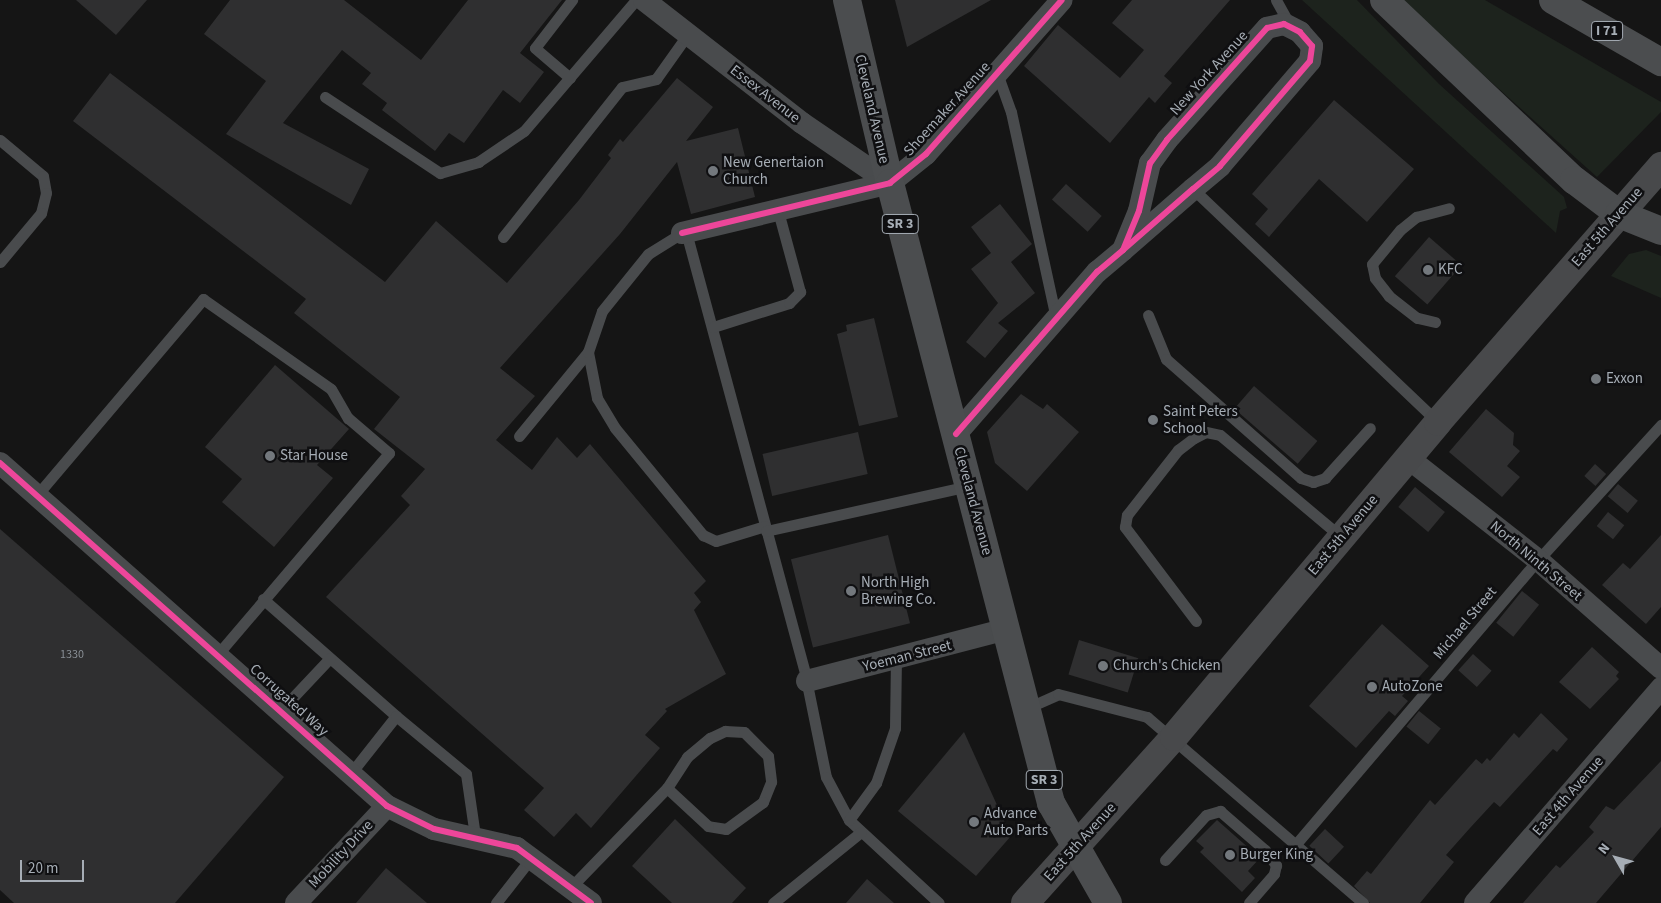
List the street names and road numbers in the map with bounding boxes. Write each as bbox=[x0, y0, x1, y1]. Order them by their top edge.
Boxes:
road number: I 71 bbox=[1591, 20, 1623, 42]
street label: New York Avenue bbox=[1166, 27, 1252, 119]
street label: Cleveland Avenue bbox=[851, 53, 893, 165]
street label: Shoemaker Avenue bbox=[900, 58, 994, 160]
street label: Essex Avenue bbox=[726, 61, 804, 127]
street label: East 5th Avenue bbox=[1568, 184, 1646, 270]
road number: SR 3 bbox=[881, 212, 919, 235]
street label: Cleveland Avenue bbox=[950, 445, 996, 557]
street label: East 5th Avenue bbox=[1304, 491, 1382, 579]
street label: North Ninth Street bbox=[1486, 517, 1586, 605]
street label: Michael Street bbox=[1430, 583, 1500, 663]
street label: Yoeman Street bbox=[861, 636, 953, 676]
street label: Corrugated Way bbox=[246, 660, 332, 740]
street label: East 4th Avenue bbox=[1529, 753, 1607, 839]
road number: SR 3 bbox=[1025, 768, 1063, 792]
street label: East 5th Avenue bbox=[1040, 799, 1120, 885]
street label: Mobility Drive bbox=[305, 816, 377, 892]

